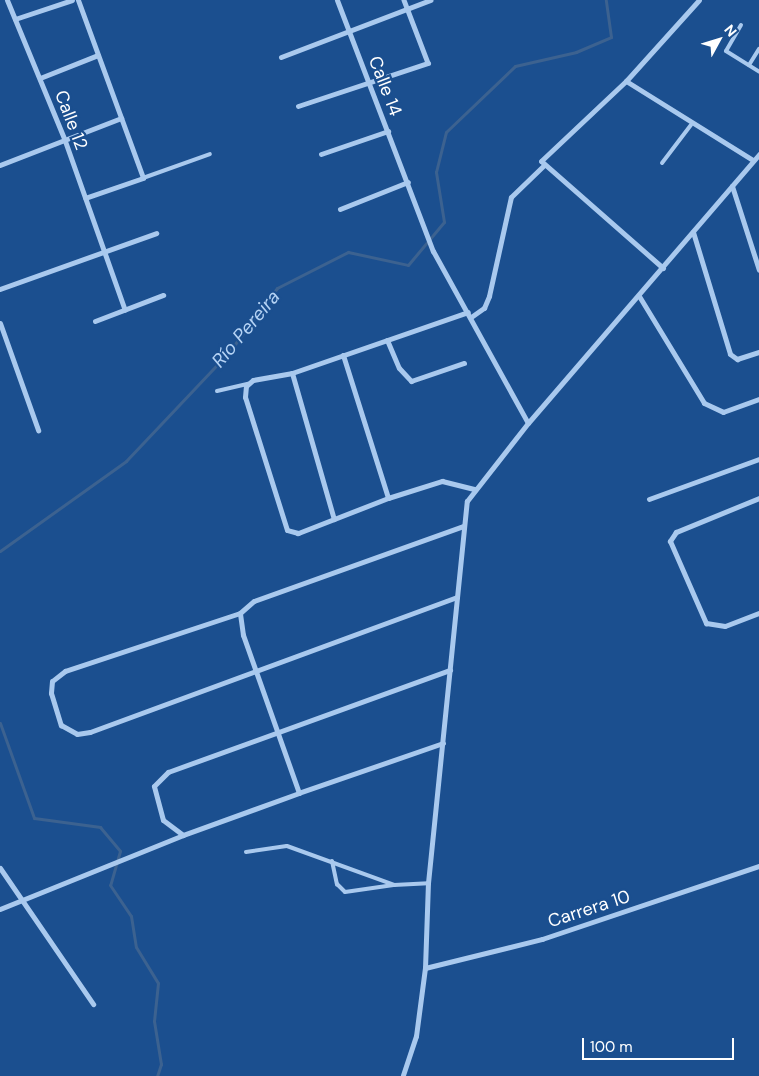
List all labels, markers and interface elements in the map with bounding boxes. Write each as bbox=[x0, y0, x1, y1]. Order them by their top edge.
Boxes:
north arrow bbox=[694, 15, 744, 65]
text: N bbox=[720, 21, 741, 40]
street label: Calle 14 bbox=[364, 53, 406, 119]
street label: Calle 12 bbox=[50, 87, 92, 153]
water label: Río Pereira bbox=[207, 286, 285, 372]
street label: Carrera 10 bbox=[545, 886, 633, 932]
scale bar bbox=[584, 1028, 736, 1060]
text: 100 m bbox=[590, 1037, 633, 1057]

